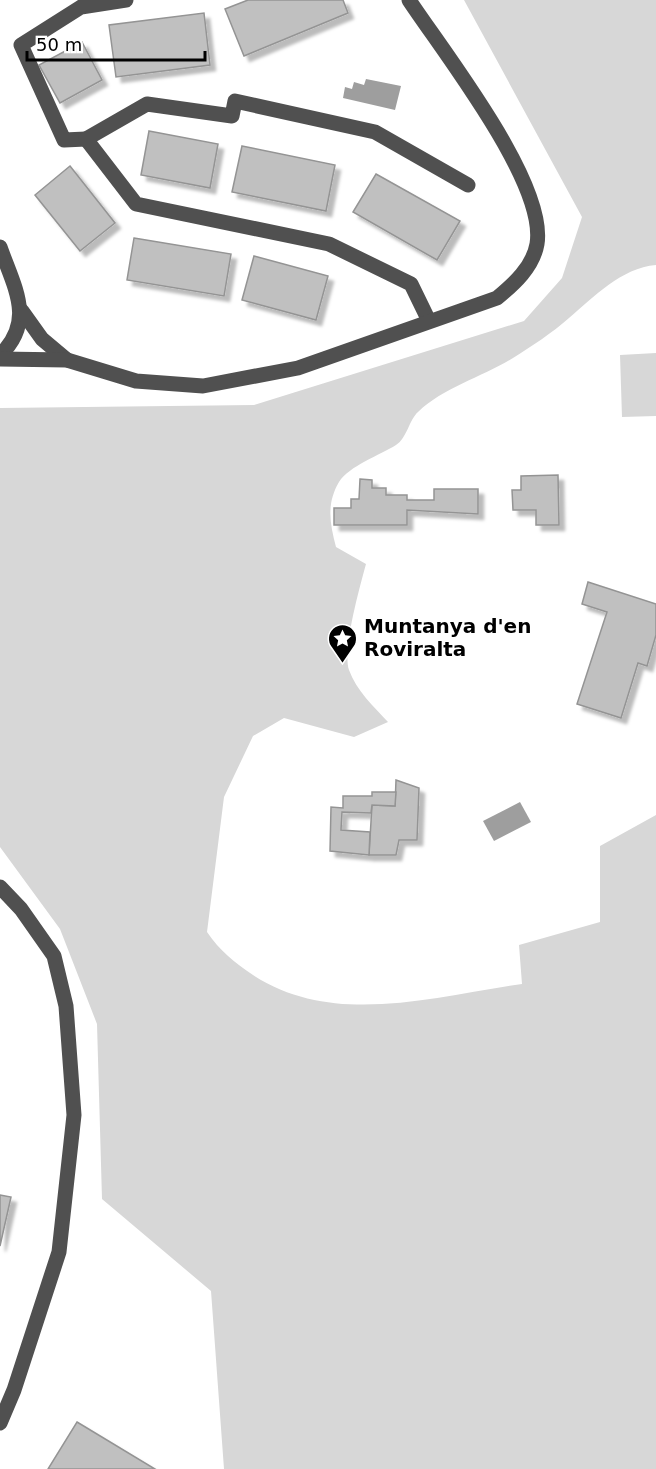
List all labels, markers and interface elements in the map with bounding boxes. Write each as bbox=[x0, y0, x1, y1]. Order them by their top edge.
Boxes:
scale bar bbox=[27, 24, 206, 62]
text: 50 m bbox=[36, 34, 82, 55]
place label: Muntanya d'en Roviralta bbox=[364, 614, 531, 661]
place icon: Muntanya d'en Roviralta bbox=[327, 622, 359, 664]

